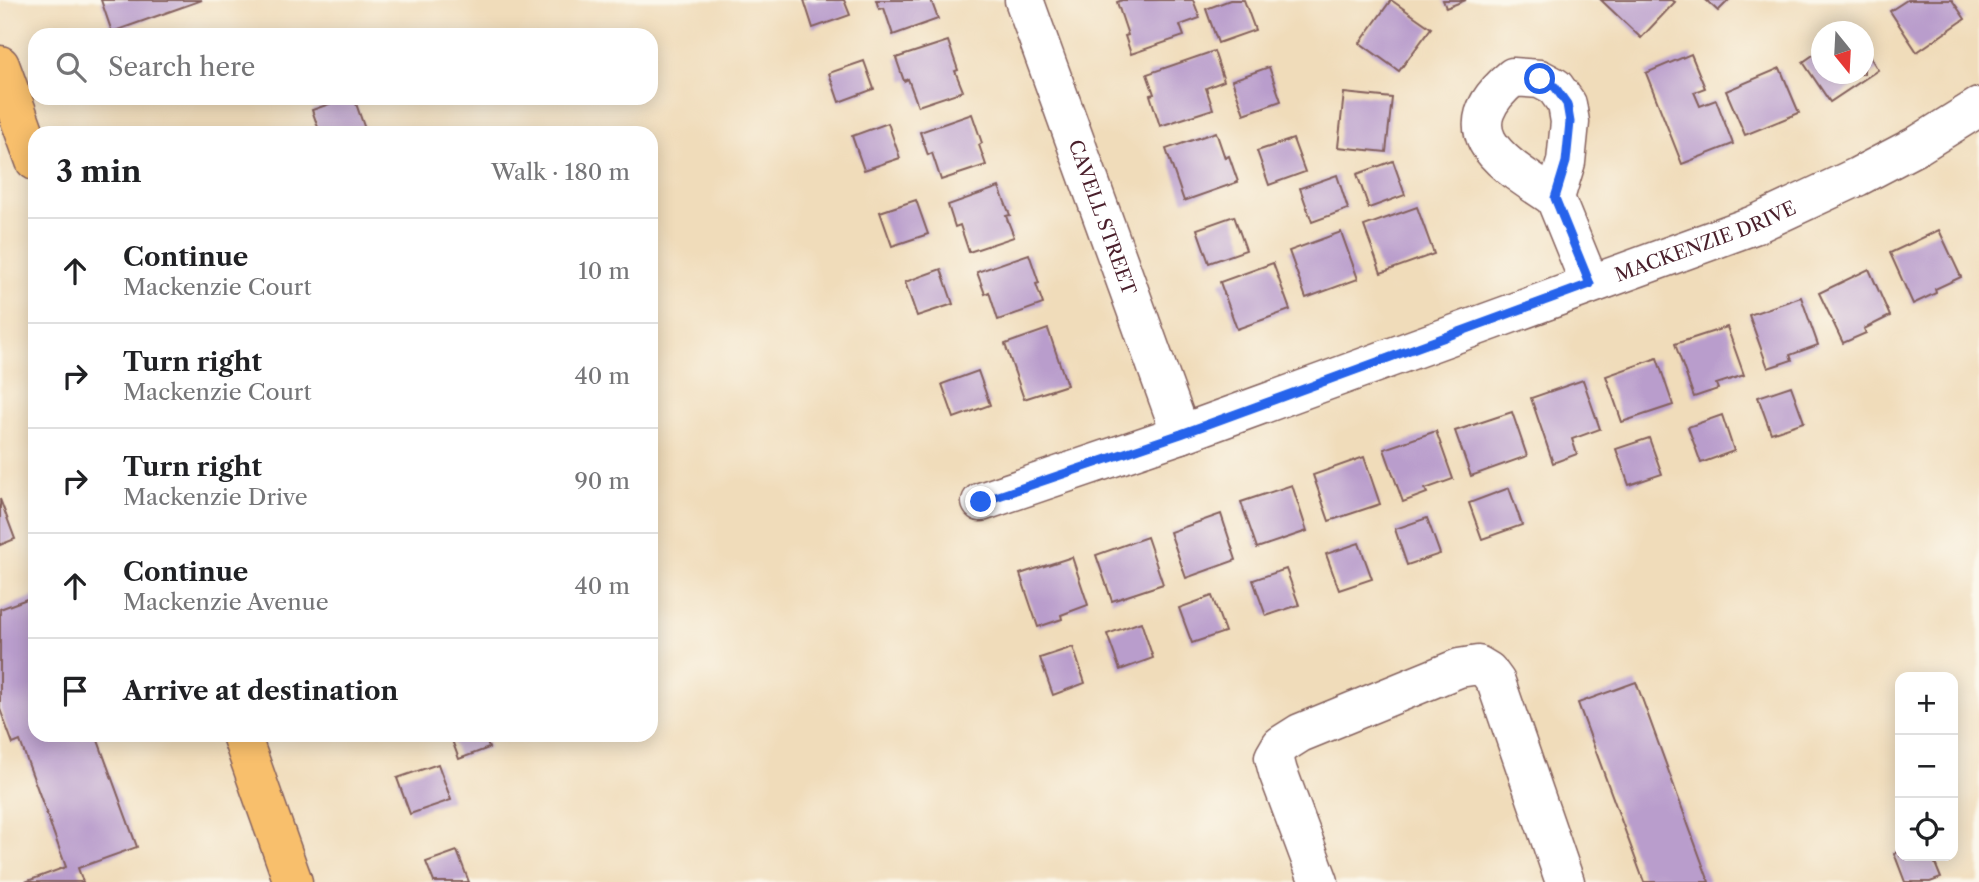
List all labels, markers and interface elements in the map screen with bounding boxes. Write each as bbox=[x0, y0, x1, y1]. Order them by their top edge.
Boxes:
north arrow bbox=[1811, 21, 1874, 84]
search box bbox=[28, 28, 658, 105]
icon: search bbox=[52, 48, 90, 86]
text: Search here bbox=[108, 51, 255, 83]
route start bbox=[1524, 63, 1555, 94]
street label: CAVELL STREET bbox=[1063, 137, 1141, 299]
text: 3 min bbox=[56, 153, 142, 190]
text: Walk · 180 m bbox=[491, 158, 630, 186]
street label: MACKENZIE DRIVE bbox=[1612, 196, 1800, 287]
text: Continue bbox=[123, 241, 248, 273]
icon: ahead bbox=[56, 252, 94, 290]
text: 10 m bbox=[578, 257, 630, 285]
text: Mackenzie Court bbox=[123, 273, 312, 301]
text: Turn right bbox=[123, 346, 262, 378]
icon: right bbox=[56, 357, 94, 395]
text: 40 m bbox=[575, 362, 630, 390]
text: Mackenzie Court bbox=[123, 378, 312, 406]
text: Turn right bbox=[123, 451, 262, 483]
icon: right bbox=[56, 462, 94, 500]
text: 90 m bbox=[574, 467, 630, 495]
text: Mackenzie Drive bbox=[123, 483, 308, 511]
route end bbox=[965, 486, 996, 517]
text: Continue bbox=[123, 556, 248, 588]
icon: ahead bbox=[56, 567, 94, 605]
text: 40 m bbox=[575, 572, 630, 600]
text: Mackenzie Avenue bbox=[123, 588, 329, 616]
icon: arrive bbox=[56, 672, 94, 710]
map controls bbox=[1895, 672, 1958, 861]
button: + bbox=[1895, 672, 1958, 735]
text: Arrive at destination bbox=[123, 675, 398, 707]
button: − bbox=[1895, 735, 1958, 798]
button: locate bbox=[1895, 798, 1958, 861]

